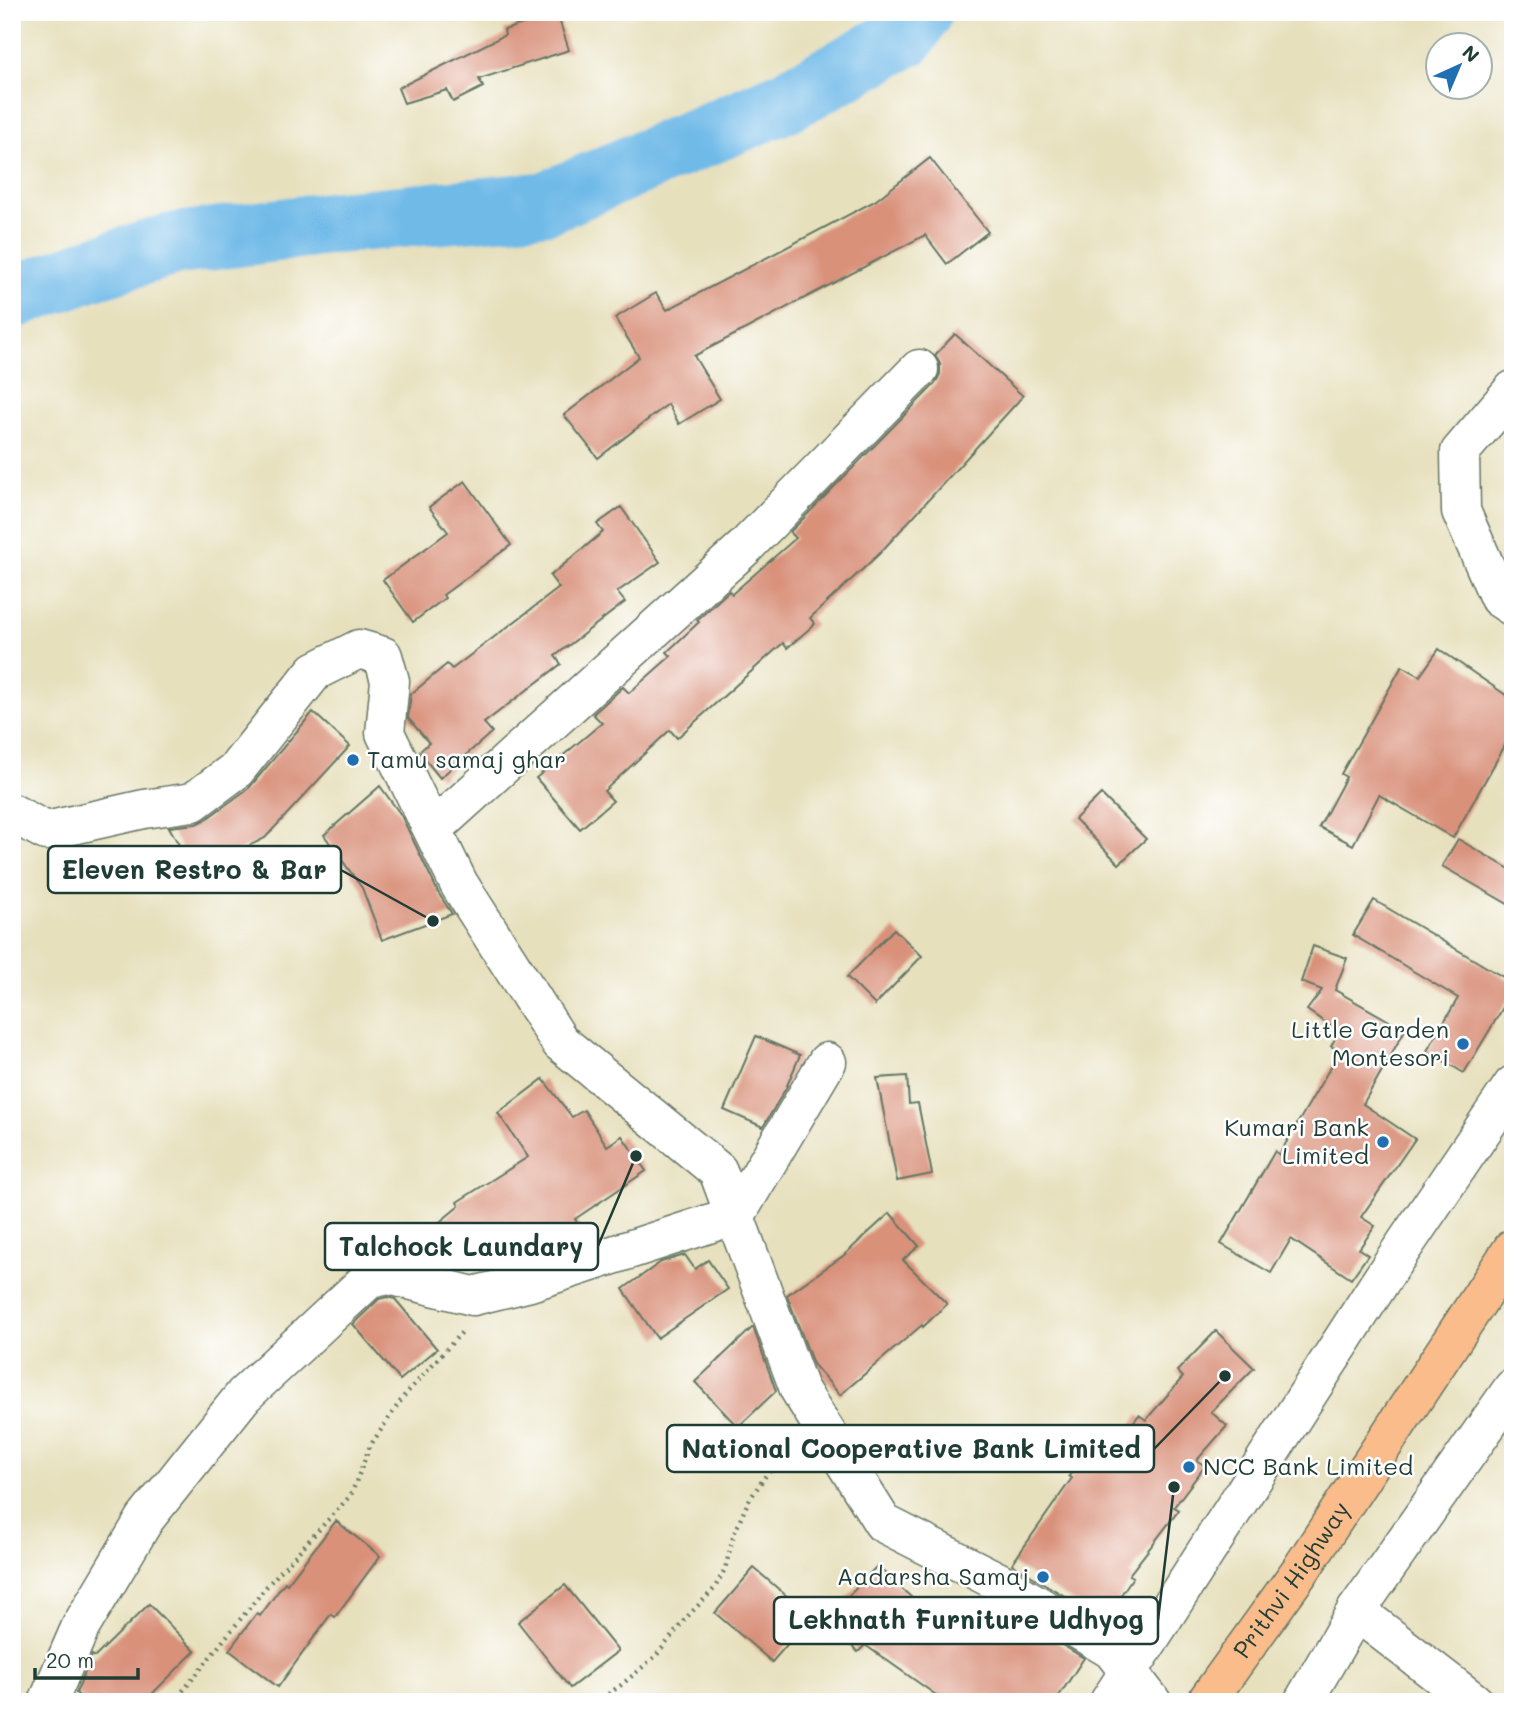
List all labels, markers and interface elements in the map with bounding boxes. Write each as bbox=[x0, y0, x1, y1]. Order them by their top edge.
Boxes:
north arrow bbox=[1424, 32, 1494, 102]
text: N bbox=[1457, 39, 1485, 67]
place label: Tamu samaj ghar bbox=[367, 743, 566, 774]
marker: Tamu samaj ghar bbox=[345, 752, 361, 768]
callout: Eleven Restro & Bar bbox=[48, 846, 341, 893]
text: Eleven Restro & Bar bbox=[61, 852, 327, 886]
place label: Little Garden Montesori bbox=[1291, 1013, 1449, 1072]
marker: Little Garden Montesori bbox=[1455, 1036, 1471, 1052]
place label: Kumari Bank Limited bbox=[1224, 1111, 1369, 1170]
marker: Kumari Bank Limited bbox=[1375, 1134, 1391, 1150]
callout: Talchock Laundary bbox=[325, 1223, 598, 1270]
text: Talchock Laundary bbox=[339, 1229, 583, 1263]
callout: National Cooperative Bank Limited bbox=[667, 1425, 1154, 1472]
text: National Cooperative Bank Limited bbox=[681, 1431, 1141, 1465]
place label: NCC Bank Limited bbox=[1203, 1450, 1413, 1481]
marker: NCC Bank Limited bbox=[1181, 1459, 1197, 1475]
street label: Prithvi Highway bbox=[1225, 1495, 1356, 1664]
place label: Aadarsha Samaj bbox=[837, 1560, 1029, 1591]
marker: Aadarsha Samaj bbox=[1035, 1569, 1051, 1585]
callout: Lekhnath Furniture Udhyog bbox=[774, 1597, 1158, 1644]
text: Lekhnath Furniture Udhyog bbox=[788, 1602, 1144, 1636]
scale bar bbox=[35, 1637, 138, 1681]
text: 20 m bbox=[46, 1646, 94, 1673]

